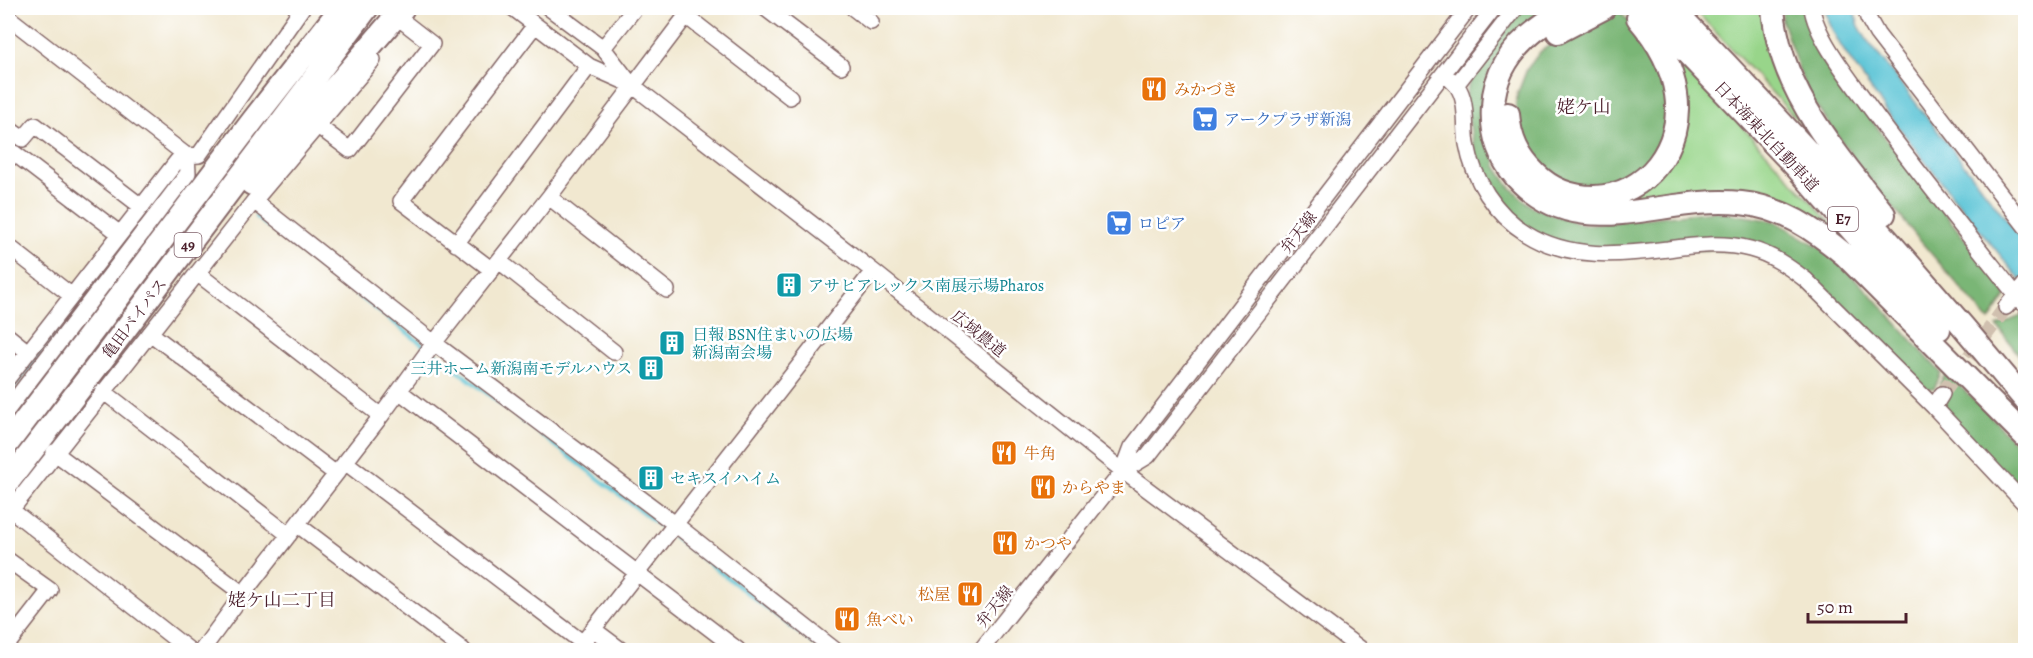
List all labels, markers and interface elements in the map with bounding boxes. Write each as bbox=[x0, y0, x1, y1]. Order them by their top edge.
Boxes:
restaurant icon: みかづき bbox=[1139, 74, 1169, 104]
street label: 日本海東北自動車道 bbox=[1709, 77, 1823, 197]
place label: みかづき bbox=[1174, 79, 1238, 101]
district label: 姥ケ山 bbox=[1557, 95, 1611, 119]
supermarket icon: アークプラザ新潟 bbox=[1190, 104, 1220, 134]
place label: アークプラザ新潟 bbox=[1224, 109, 1352, 131]
street label: 弁天線 bbox=[1275, 207, 1322, 258]
road number: E7 bbox=[1828, 207, 1858, 231]
supermarket icon: ロピア bbox=[1104, 208, 1134, 238]
place label: ロピア bbox=[1138, 213, 1186, 235]
road number: 49 bbox=[174, 233, 201, 257]
building icon: アサヒアレックス南展示場Pharos bbox=[774, 270, 804, 300]
street label: 亀田バイパス bbox=[97, 274, 172, 363]
place label: アサヒアレックス南展示場Pharos bbox=[808, 275, 1044, 297]
street label: 広域農道 bbox=[947, 305, 1010, 362]
place label: 日報 BSN住まいの広場 新潟南会場 bbox=[692, 324, 853, 364]
building icon: 日報 BSN住まいの広場 新潟南会場 bbox=[657, 328, 687, 358]
building icon: 三井ホーム新潟南モデルハウス bbox=[636, 353, 666, 383]
place label: 三井ホーム新潟南モデルハウス bbox=[410, 358, 632, 380]
restaurant icon: 牛角 bbox=[989, 438, 1019, 468]
place label: 牛角 bbox=[1024, 443, 1056, 465]
building icon: セキスイハイム bbox=[636, 463, 666, 493]
place label: セキスイハイム bbox=[670, 468, 781, 490]
restaurant icon: からやま bbox=[1028, 472, 1058, 502]
place label: からやま bbox=[1062, 477, 1126, 499]
restaurant icon: かつや bbox=[990, 528, 1020, 558]
place label: かつや bbox=[1024, 533, 1072, 555]
restaurant icon: 松屋 bbox=[955, 579, 985, 609]
street label: 弁天線 bbox=[971, 581, 1018, 632]
place label: 松屋 bbox=[918, 584, 950, 606]
scale bar bbox=[1808, 586, 1906, 624]
district label: 姥ケ山二丁目 bbox=[228, 588, 336, 612]
text: 50 m bbox=[1817, 595, 1853, 619]
restaurant icon: 魚べい bbox=[832, 604, 862, 634]
place label: 魚べい bbox=[866, 609, 914, 631]

